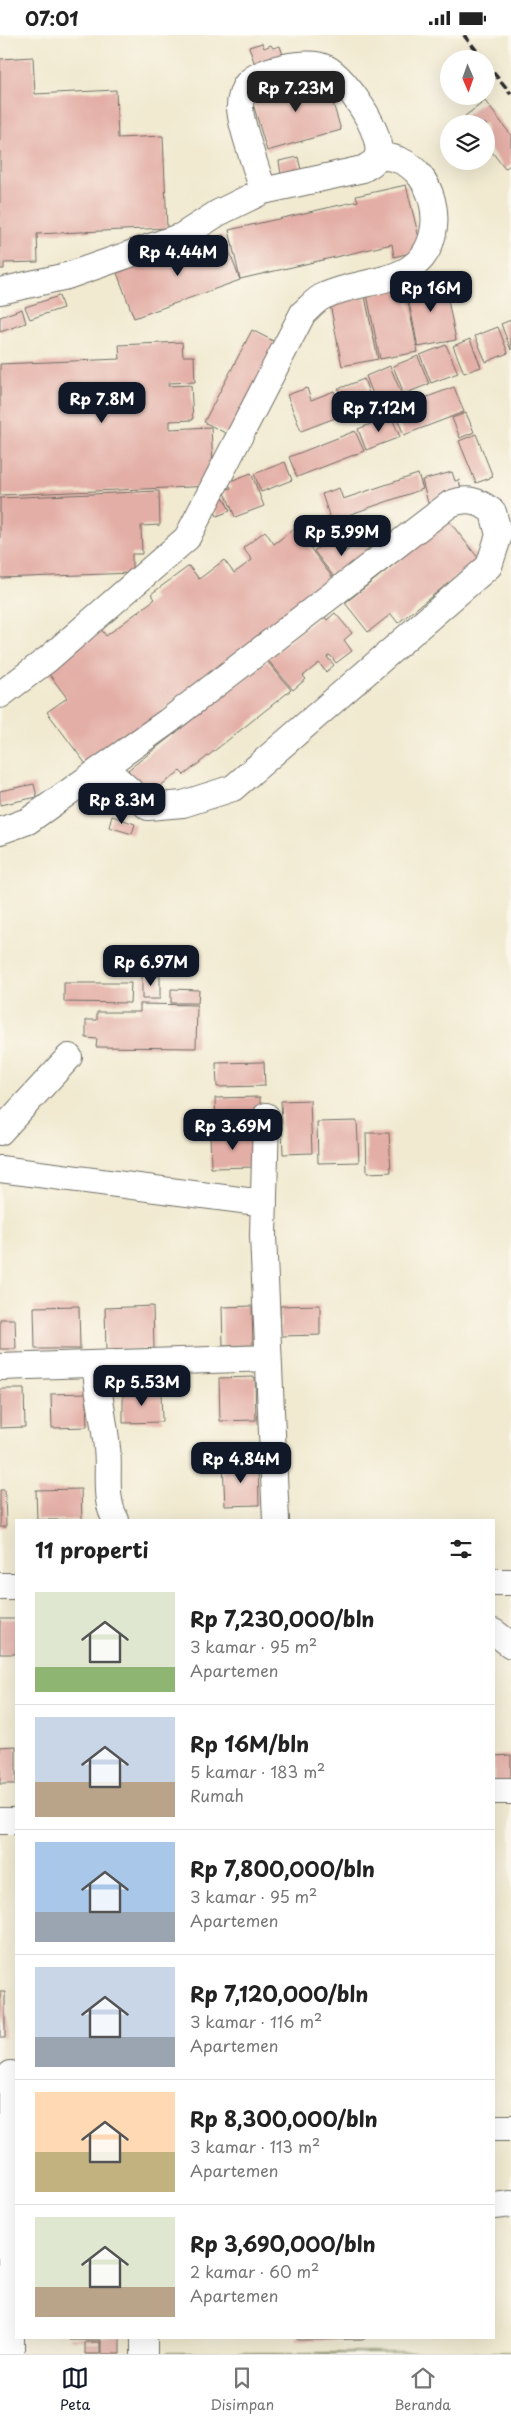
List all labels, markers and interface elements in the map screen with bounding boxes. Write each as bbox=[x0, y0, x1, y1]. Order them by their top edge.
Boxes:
text: 07:01 bbox=[25, 4, 78, 32]
north arrow bbox=[440, 50, 495, 105]
map controls bbox=[440, 50, 495, 170]
pin: Rp 7.23M bbox=[244, 71, 348, 113]
text: Rp 7.23M bbox=[258, 75, 334, 99]
button: layers bbox=[440, 115, 495, 170]
pin: Rp 4.44M bbox=[126, 235, 230, 277]
text: Rp 4.44M bbox=[139, 239, 217, 263]
pin: Rp 16M bbox=[390, 271, 472, 313]
text: Rp 16M bbox=[401, 275, 461, 299]
pin: Rp 7.8M bbox=[56, 381, 148, 424]
text: Rp 7.8M bbox=[69, 386, 135, 410]
pin: Rp 7.12M bbox=[327, 391, 431, 433]
text: Rp 7.12M bbox=[343, 395, 415, 419]
pin: Rp 5.99M bbox=[290, 515, 394, 557]
text: Rp 5.99M bbox=[305, 519, 379, 543]
pin: Rp 8.3M bbox=[76, 783, 168, 825]
text: Rp 8.3M bbox=[89, 787, 155, 811]
pin: Rp 6.97M bbox=[99, 945, 203, 987]
text: Rp 6.97M bbox=[114, 949, 188, 973]
pin: Rp 3.69M bbox=[181, 1109, 285, 1151]
text: Rp 3.69M bbox=[194, 1113, 272, 1137]
pin: Rp 5.53M bbox=[90, 1365, 194, 1407]
text: Rp 5.53M bbox=[104, 1369, 180, 1393]
pin: Rp 4.84M bbox=[189, 1441, 293, 1484]
text: Rp 4.84M bbox=[202, 1446, 280, 1470]
text: 11 properti bbox=[35, 1533, 149, 1565]
icon: filters bbox=[447, 1535, 475, 1563]
text: Rp 7,230,000/bln bbox=[190, 1602, 374, 1634]
icon: home bbox=[75, 1612, 135, 1672]
text: 3 kamar · 95 m² bbox=[190, 1634, 317, 1658]
text: Apartemen bbox=[190, 1658, 279, 1682]
text: Rp 16M/bln bbox=[190, 1727, 309, 1759]
icon: home bbox=[75, 1737, 135, 1797]
text: 5 kamar · 183 m² bbox=[190, 1759, 325, 1783]
text: Rumah bbox=[190, 1783, 244, 1807]
text: Rp 7,800,000/bln bbox=[190, 1852, 375, 1884]
icon: home bbox=[75, 1862, 135, 1922]
text: 3 kamar · 95 m² bbox=[190, 1884, 317, 1908]
text: Apartemen bbox=[190, 1908, 279, 1932]
text: Rp 7,120,000/bln bbox=[190, 1977, 368, 2009]
icon: home bbox=[75, 1987, 135, 2047]
text: 3 kamar · 116 m² bbox=[190, 2009, 322, 2033]
text: Apartemen bbox=[190, 2033, 279, 2057]
text: Rp 8,300,000/bln bbox=[190, 2102, 378, 2134]
icon: home bbox=[75, 2112, 135, 2172]
text: 3 kamar · 113 m² bbox=[190, 2134, 320, 2158]
text: Apartemen bbox=[190, 2158, 279, 2182]
text: Rp 3,690,000/bln bbox=[190, 2227, 376, 2259]
icon: home bbox=[75, 2237, 135, 2297]
text: 2 kamar · 60 m² bbox=[190, 2259, 319, 2283]
text: Apartemen bbox=[190, 2283, 279, 2307]
tab: Peta bbox=[60, 2364, 90, 2415]
tab: Disimpan bbox=[210, 2364, 274, 2415]
tab: Beranda bbox=[394, 2364, 451, 2415]

